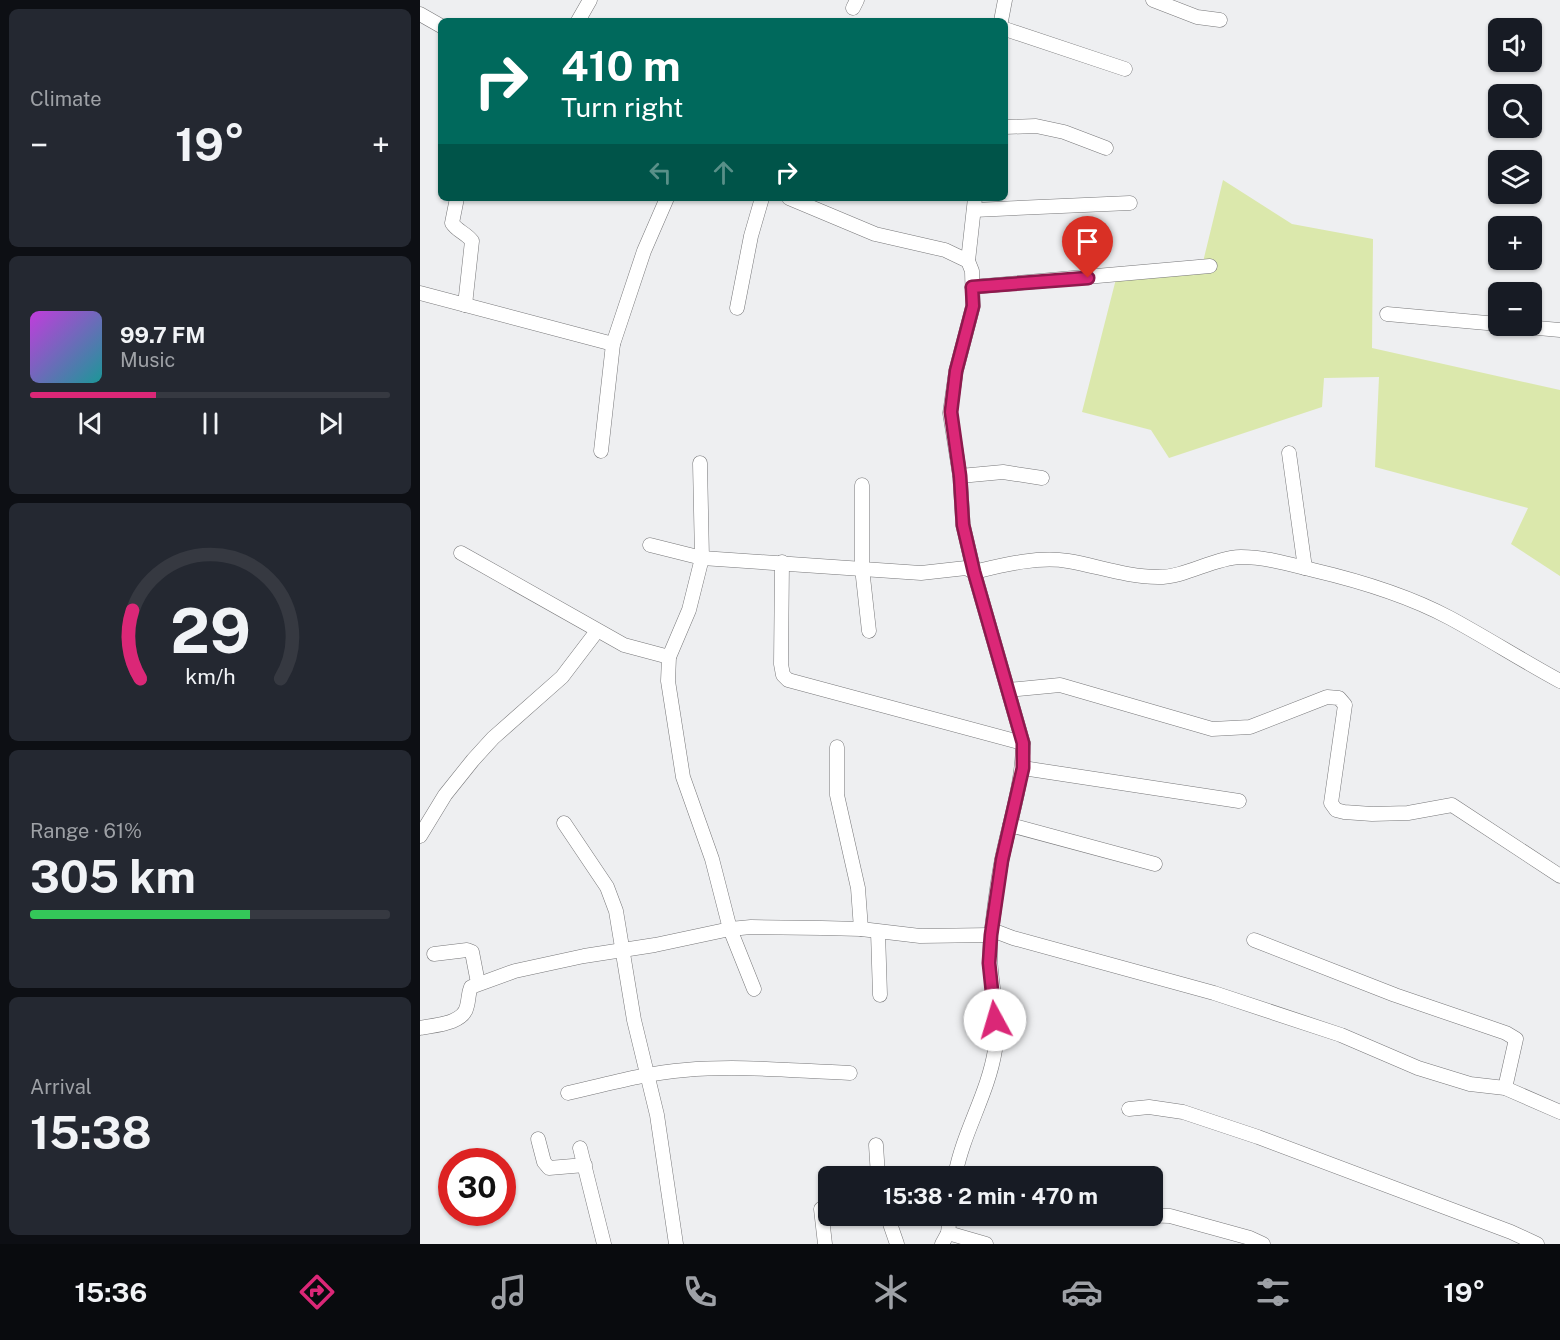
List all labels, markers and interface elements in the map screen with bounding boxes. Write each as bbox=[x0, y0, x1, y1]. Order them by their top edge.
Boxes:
map controls bbox=[1488, 18, 1542, 336]
button: sound bbox=[1488, 18, 1542, 72]
text: 410 m bbox=[561, 41, 681, 90]
icon: right bbox=[462, 42, 540, 120]
button: search bbox=[1488, 84, 1542, 138]
text: Climate bbox=[30, 87, 102, 111]
text: Turn right bbox=[561, 91, 684, 123]
text: 19° bbox=[175, 118, 245, 171]
text: − bbox=[30, 126, 48, 164]
text: + bbox=[372, 126, 390, 164]
button: layers bbox=[1488, 150, 1542, 204]
icon: left bbox=[644, 156, 677, 189]
icon: ahead bbox=[707, 156, 740, 189]
icon: right bbox=[770, 156, 803, 189]
pin bbox=[1062, 216, 1113, 278]
button: + bbox=[1488, 216, 1542, 270]
icon: arrive bbox=[1071, 225, 1104, 258]
button: − bbox=[1488, 282, 1542, 336]
text: 99.7 FM bbox=[120, 322, 205, 348]
text: Music bbox=[120, 348, 175, 372]
icon: previous bbox=[74, 407, 107, 440]
icon: pause bbox=[194, 407, 227, 440]
icon: next bbox=[314, 407, 347, 440]
text: 29 bbox=[170, 594, 250, 667]
text: km/h bbox=[185, 664, 235, 689]
text: Range · 61% bbox=[30, 819, 142, 843]
text: 305 km bbox=[30, 850, 196, 903]
position arrow bbox=[963, 988, 1027, 1052]
text: Arrival bbox=[30, 1075, 92, 1099]
text: 15:38 bbox=[30, 1106, 152, 1159]
speed limit sign: 30 bbox=[438, 1148, 516, 1226]
text: 15:38 · 2 min · 470 m bbox=[883, 1183, 1098, 1209]
icon: directions bbox=[296, 1271, 338, 1313]
icon: music bbox=[488, 1271, 530, 1313]
icon: phone bbox=[679, 1271, 721, 1313]
icon: climate bbox=[870, 1271, 912, 1313]
icon: car bbox=[1061, 1271, 1103, 1313]
icon: filters bbox=[1252, 1271, 1294, 1313]
text: 15:36 bbox=[75, 1276, 147, 1308]
text: 19° bbox=[1443, 1276, 1485, 1308]

